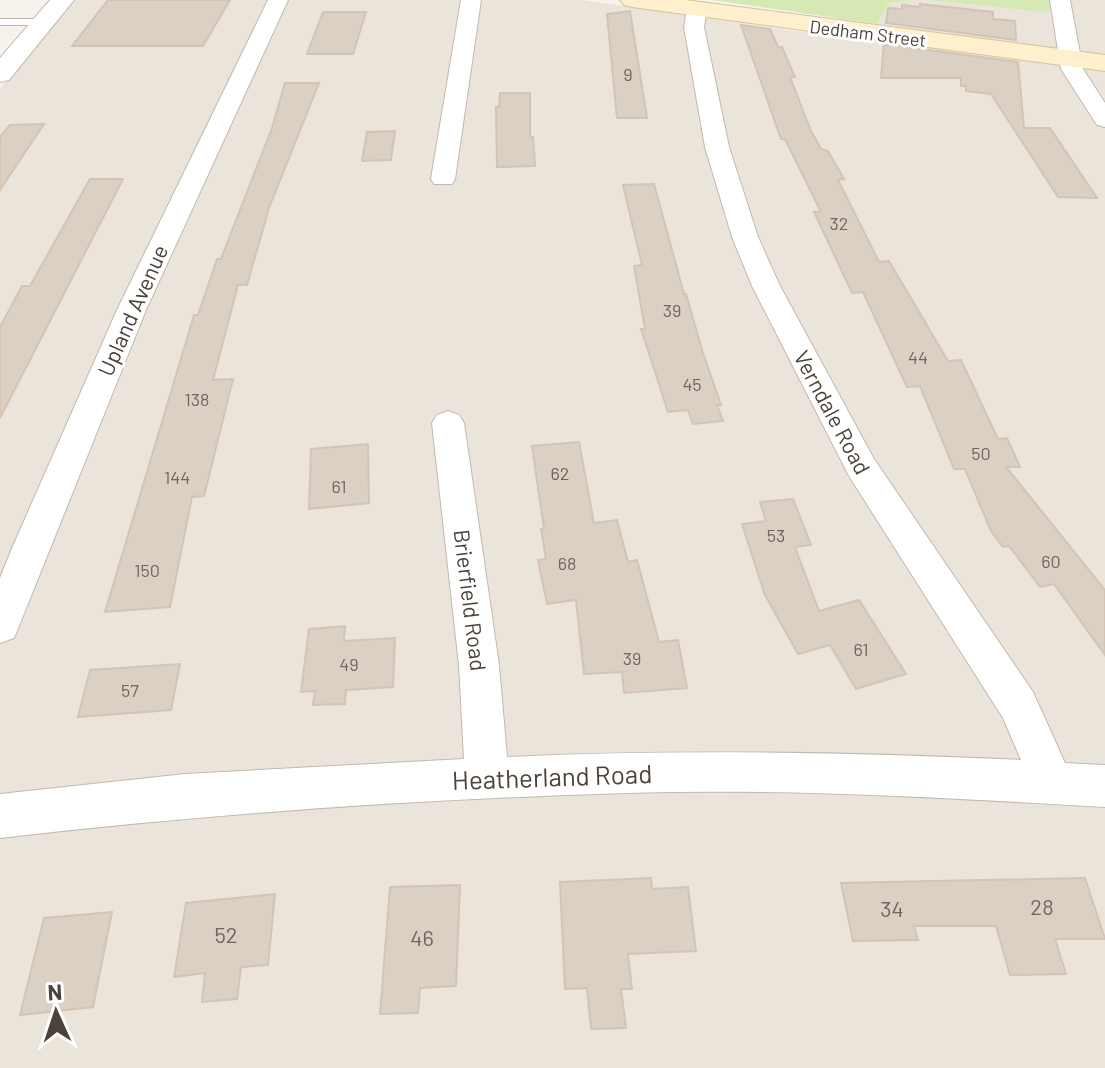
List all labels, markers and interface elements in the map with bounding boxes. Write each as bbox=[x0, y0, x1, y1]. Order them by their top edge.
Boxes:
street label: Dedham Street bbox=[809, 15, 927, 51]
house number: 9 bbox=[623, 63, 633, 85]
house number: 32 bbox=[830, 212, 848, 234]
street label: Upland Avenue bbox=[91, 240, 173, 380]
house number: 39 bbox=[663, 299, 681, 321]
street label: Verndale Road bbox=[790, 346, 876, 478]
house number: 44 bbox=[908, 346, 928, 368]
house number: 45 bbox=[682, 373, 702, 395]
house number: 138 bbox=[185, 388, 209, 410]
house number: 50 bbox=[971, 442, 991, 464]
house number: 62 bbox=[551, 462, 569, 484]
house number: 144 bbox=[164, 466, 190, 488]
house number: 61 bbox=[331, 475, 347, 497]
house number: 53 bbox=[767, 524, 785, 546]
street label: Brierfield Road bbox=[449, 528, 493, 672]
house number: 60 bbox=[1041, 550, 1061, 572]
house number: 68 bbox=[558, 552, 576, 574]
house number: 150 bbox=[134, 559, 160, 581]
house number: 61 bbox=[853, 638, 869, 660]
house number: 39 bbox=[623, 647, 641, 669]
house number: 49 bbox=[339, 653, 359, 675]
house number: 57 bbox=[121, 679, 139, 701]
street label: Heatherland Road bbox=[451, 757, 653, 795]
house number: 28 bbox=[1030, 893, 1054, 919]
house number: 34 bbox=[880, 895, 904, 921]
house number: 52 bbox=[214, 921, 238, 947]
house number: 46 bbox=[410, 924, 434, 950]
north arrow bbox=[16, 972, 96, 1052]
text: N bbox=[47, 978, 63, 1004]

